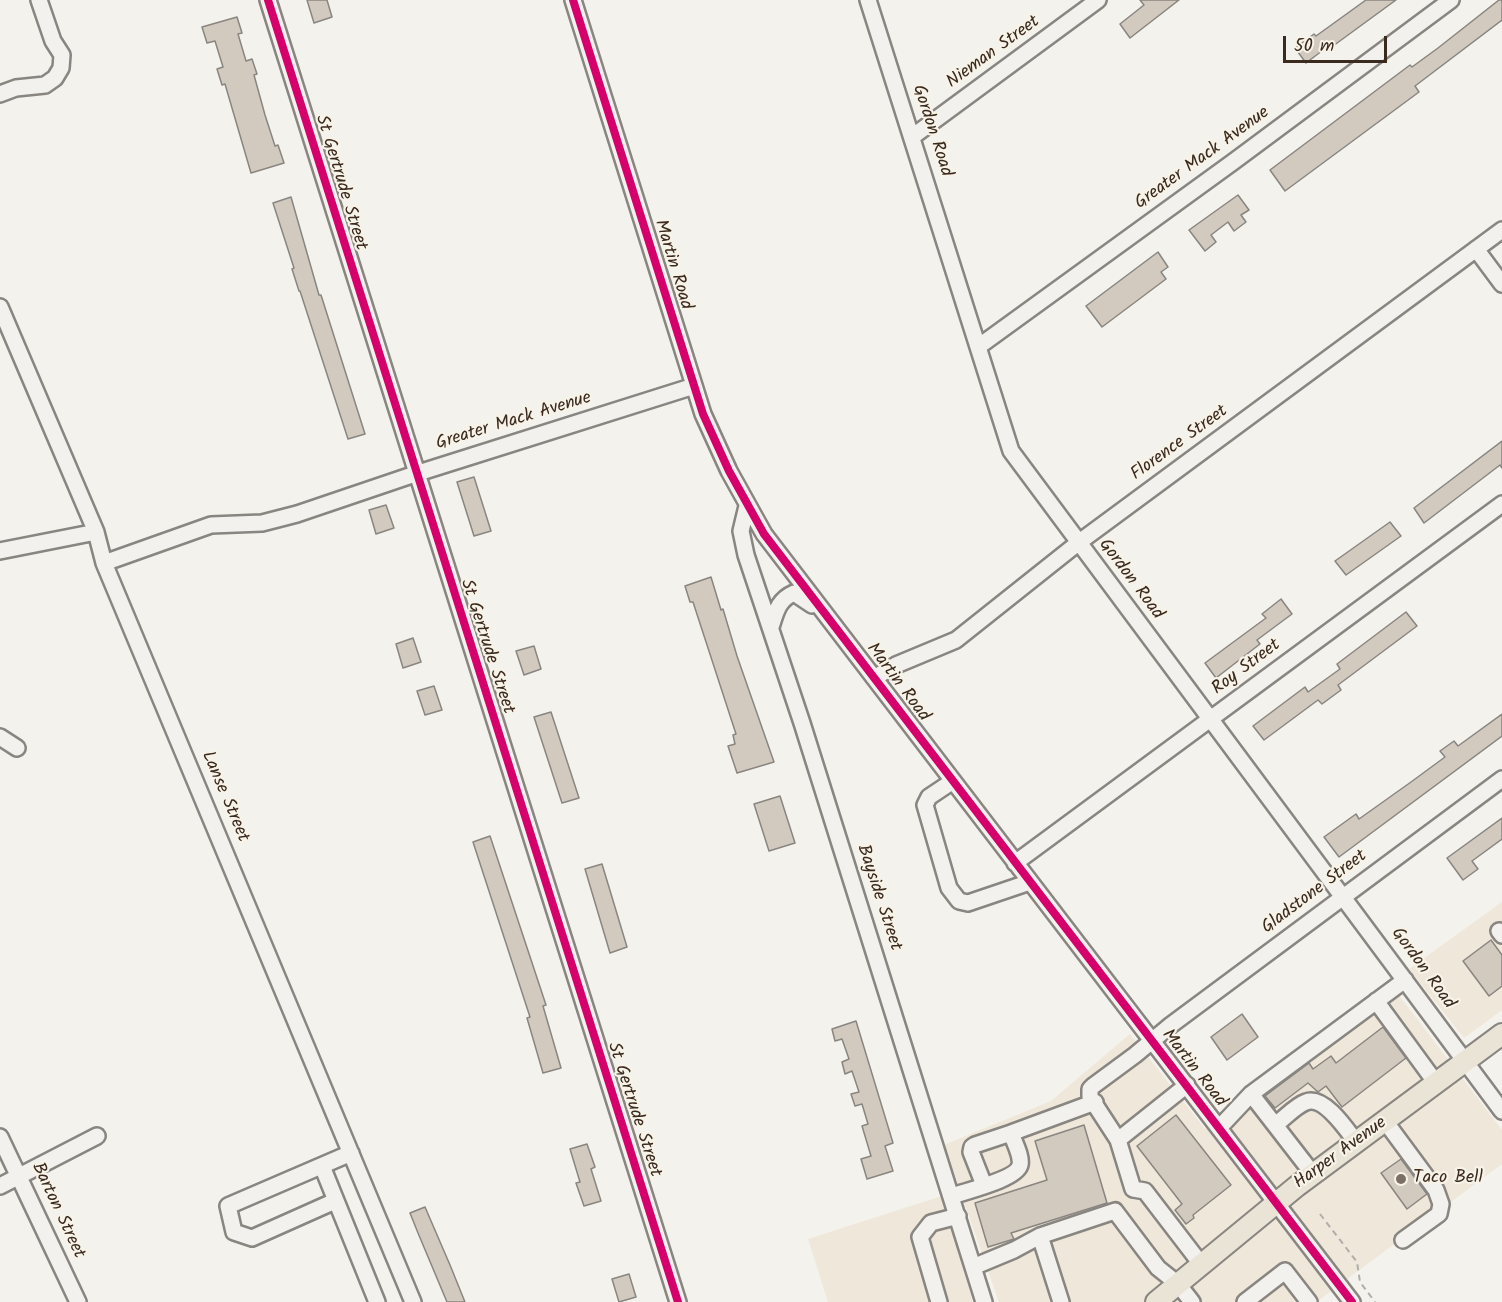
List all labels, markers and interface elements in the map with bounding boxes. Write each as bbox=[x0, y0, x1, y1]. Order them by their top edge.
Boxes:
street label: Nieman Street bbox=[943, 12, 1045, 94]
scale bar bbox=[1286, 24, 1390, 62]
text: 50 m bbox=[1294, 32, 1334, 61]
street label: Gordon Road bbox=[906, 82, 956, 180]
street label: Greater Mack Avenue bbox=[1132, 103, 1274, 215]
street label: St Gertrude Street bbox=[309, 113, 371, 253]
street label: Martin Road bbox=[648, 217, 696, 313]
street label: Greater Mack Avenue bbox=[434, 388, 594, 456]
street label: Florence Street bbox=[1127, 402, 1233, 486]
street label: Gordon Road bbox=[1093, 536, 1167, 624]
street label: St Gertrude Street bbox=[454, 577, 518, 717]
street label: Roy Street bbox=[1209, 635, 1285, 701]
street label: Martin Road bbox=[860, 639, 934, 727]
street label: Lanse Street bbox=[195, 748, 253, 846]
street label: Bayside Street bbox=[851, 842, 905, 954]
street label: Gladstone Street bbox=[1258, 846, 1372, 940]
street label: Gordon Road bbox=[1385, 924, 1459, 1014]
street label: Martin Road bbox=[1156, 1026, 1230, 1112]
street label: St Gertrude Street bbox=[601, 1040, 665, 1180]
street label: Harper Avenue bbox=[1290, 1113, 1392, 1195]
street label: Barton Street bbox=[25, 1160, 89, 1262]
place label: Taco Bell bbox=[1413, 1168, 1483, 1190]
marker: Taco Bell bbox=[1394, 1172, 1408, 1186]

